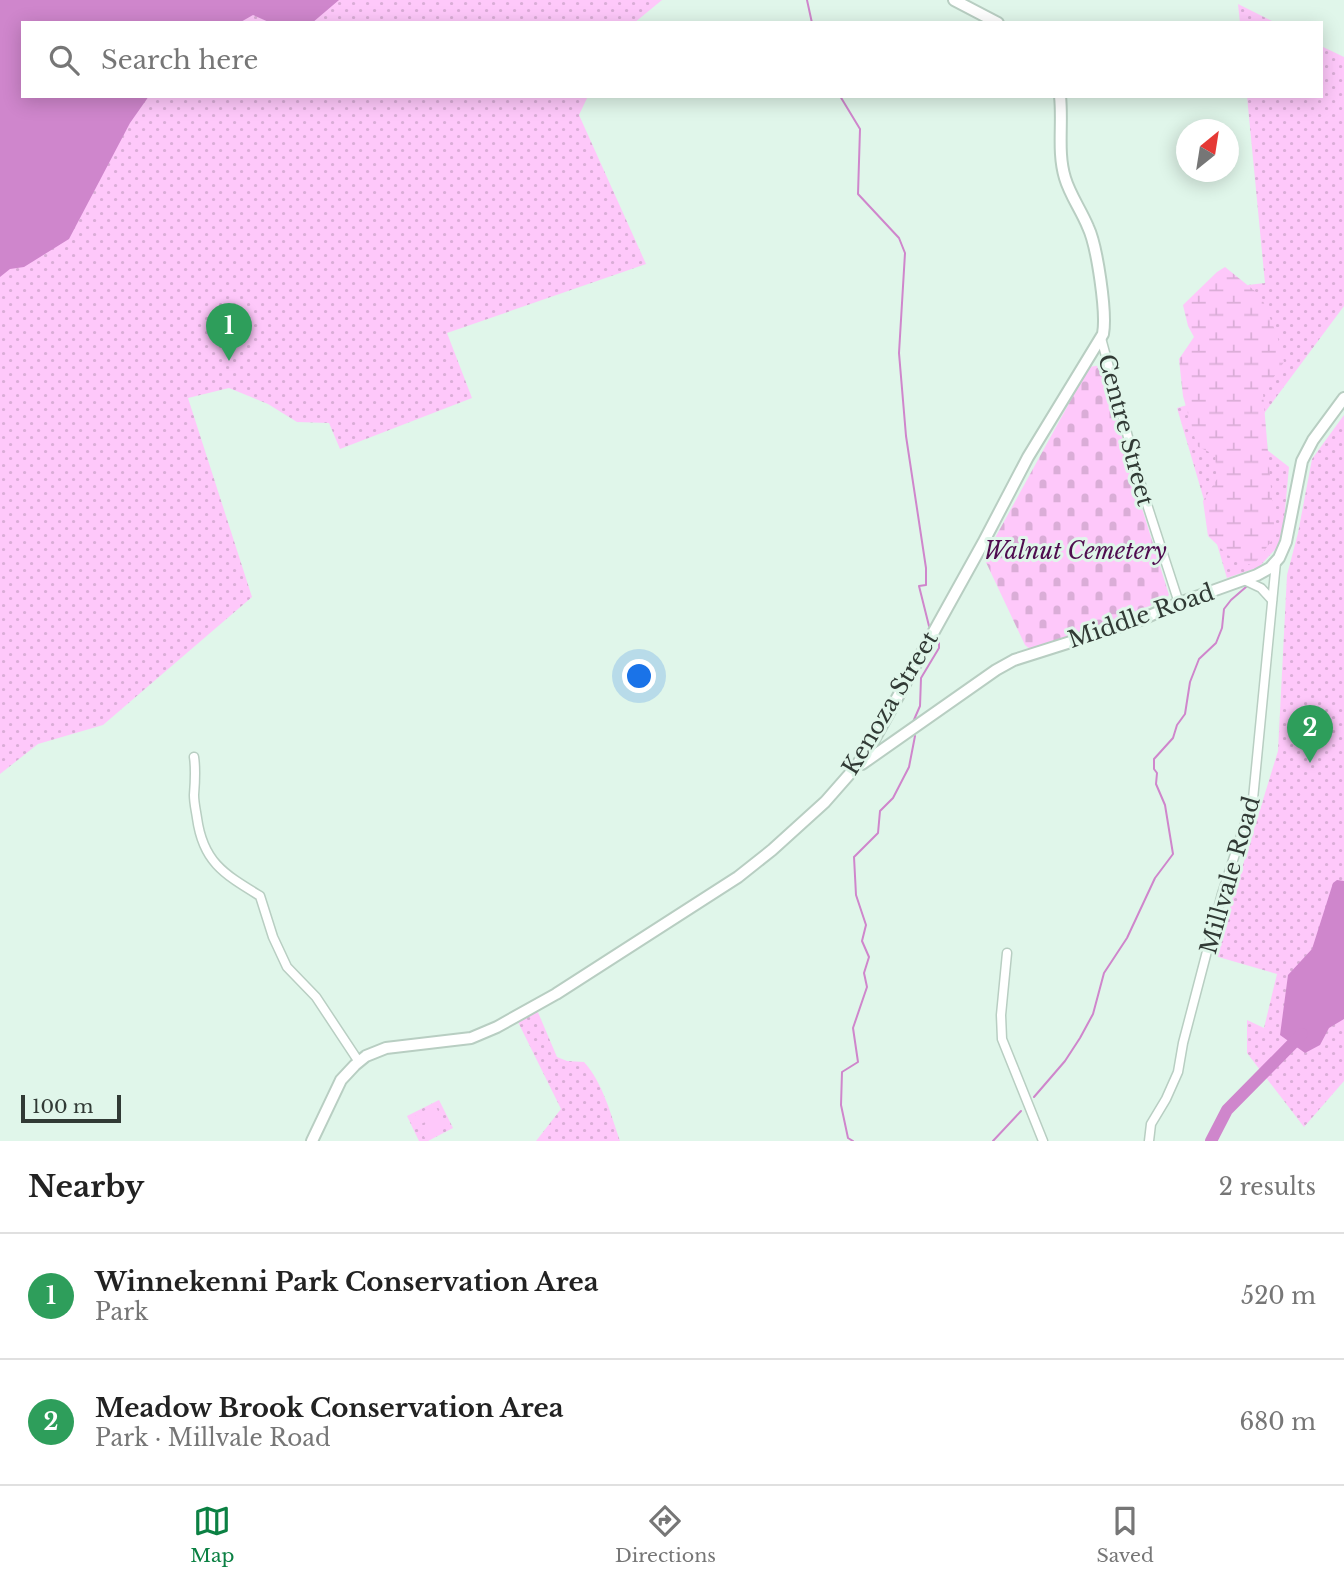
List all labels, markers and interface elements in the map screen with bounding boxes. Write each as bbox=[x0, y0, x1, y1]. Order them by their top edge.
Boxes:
search box bbox=[21, 21, 1323, 98]
icon: search bbox=[45, 41, 83, 79]
text: Search here bbox=[101, 44, 258, 76]
north arrow bbox=[1176, 119, 1239, 182]
pin: 1 bbox=[206, 303, 252, 361]
street label: Centre Street bbox=[1092, 351, 1160, 509]
park label: Walnut Cemetery bbox=[983, 537, 1167, 565]
street label: Middle Road bbox=[1064, 578, 1218, 654]
street label: Kenoza Street bbox=[836, 626, 944, 780]
your location bbox=[622, 659, 656, 693]
pin: 2 bbox=[1287, 705, 1333, 763]
street label: Millvale Road bbox=[1194, 793, 1266, 957]
scale bar bbox=[21, 1092, 121, 1124]
text: 100 m bbox=[32, 1095, 93, 1118]
text: Nearby bbox=[28, 1168, 144, 1205]
text: 2 results bbox=[1219, 1173, 1316, 1201]
text: Winnekenni Park Conservation Area bbox=[95, 1266, 599, 1298]
text: 1 bbox=[46, 1282, 56, 1310]
text: 520 m bbox=[1241, 1282, 1316, 1310]
text: Park bbox=[95, 1298, 148, 1326]
text: Meadow Brook Conservation Area bbox=[95, 1392, 564, 1424]
text: 2 bbox=[44, 1408, 58, 1436]
text: 680 m bbox=[1240, 1408, 1316, 1436]
text: Park · Millvale Road bbox=[95, 1424, 331, 1452]
tab: Map bbox=[190, 1502, 234, 1567]
tab: Directions bbox=[615, 1502, 716, 1567]
tab: Saved bbox=[1096, 1502, 1154, 1567]

